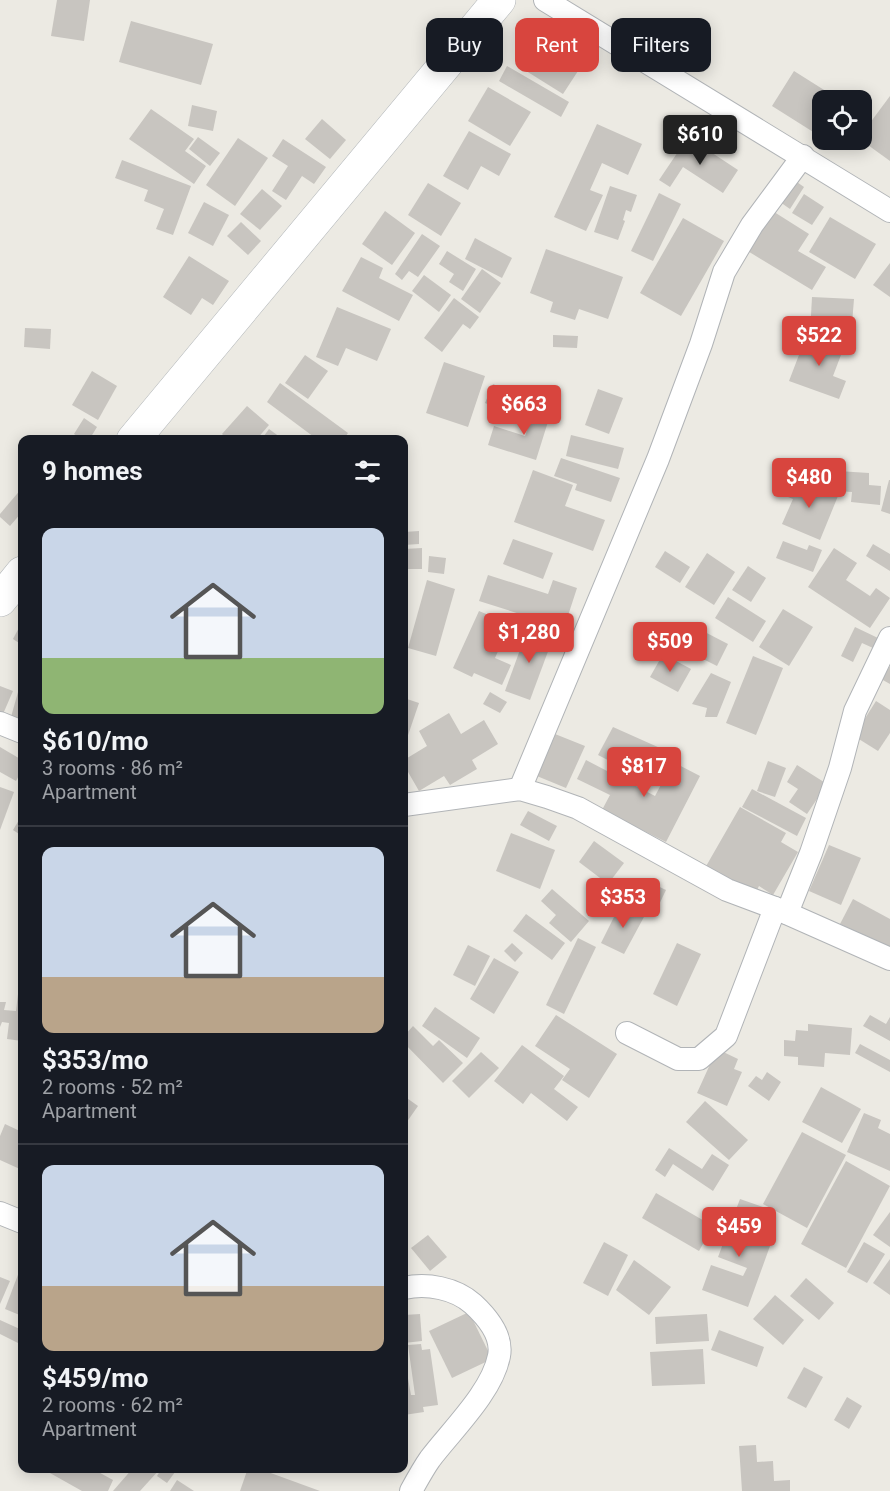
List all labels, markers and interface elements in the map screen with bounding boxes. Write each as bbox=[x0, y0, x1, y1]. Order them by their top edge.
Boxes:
chip: Buy bbox=[426, 18, 503, 72]
chip: Rent bbox=[515, 18, 599, 72]
chip: Filters bbox=[611, 18, 711, 72]
map controls bbox=[812, 90, 872, 150]
button: locate bbox=[812, 90, 872, 150]
pin: $610 bbox=[664, 115, 736, 166]
text: $610 bbox=[677, 122, 723, 146]
pin: $522 bbox=[783, 316, 855, 367]
text: $522 bbox=[796, 323, 842, 347]
pin: $663 bbox=[488, 385, 560, 436]
text: $663 bbox=[501, 392, 547, 416]
icon: filters bbox=[351, 455, 384, 488]
text: 9 homes bbox=[42, 456, 143, 486]
pin: $480 bbox=[773, 458, 845, 509]
text: $480 bbox=[786, 465, 832, 489]
icon: home bbox=[159, 567, 267, 675]
pin: $1,280 bbox=[480, 613, 578, 664]
text: $1,280 bbox=[498, 620, 560, 644]
pin: $509 bbox=[634, 622, 706, 673]
text: $509 bbox=[647, 629, 693, 653]
text: $610/mo bbox=[42, 726, 149, 756]
pin: $817 bbox=[608, 747, 680, 798]
text: $817 bbox=[621, 754, 667, 778]
text: 3 rooms · 86 m² bbox=[42, 756, 183, 780]
text: Apartment bbox=[42, 780, 137, 804]
pin: $353 bbox=[587, 878, 659, 929]
text: $353 bbox=[600, 885, 646, 909]
icon: home bbox=[159, 886, 267, 994]
text: $353/mo bbox=[42, 1045, 149, 1075]
text: 2 rooms · 52 m² bbox=[42, 1075, 183, 1099]
text: Apartment bbox=[42, 1099, 137, 1123]
icon: home bbox=[159, 1204, 267, 1312]
pin: $459 bbox=[703, 1207, 775, 1258]
text: $459 bbox=[716, 1214, 762, 1238]
text: $459/mo bbox=[42, 1363, 149, 1393]
text: 2 rooms · 62 m² bbox=[42, 1393, 183, 1417]
text: Apartment bbox=[42, 1417, 137, 1441]

